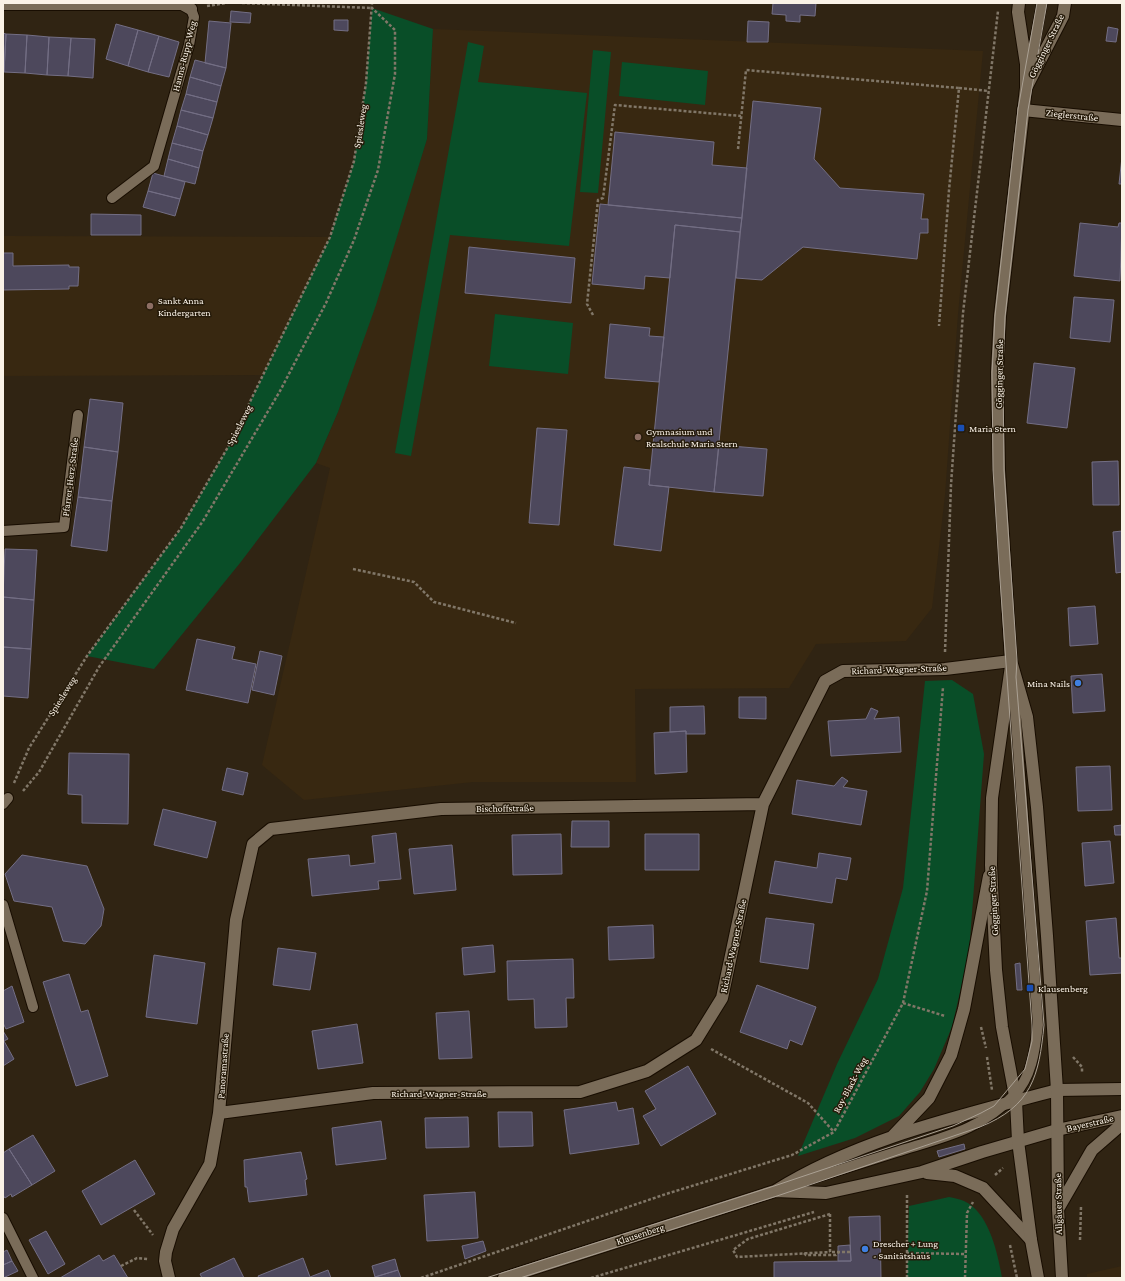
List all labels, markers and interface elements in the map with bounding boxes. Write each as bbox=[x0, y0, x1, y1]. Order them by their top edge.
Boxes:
street label: Gögginger Straße bbox=[1026, 12, 1066, 80]
street label: Hanns-Rupp-Weg bbox=[170, 19, 198, 92]
street label: Spiesleweg bbox=[351, 103, 369, 149]
street label: Zieglerstraße bbox=[1045, 107, 1099, 123]
place label: Sankt Anna Kindergarten bbox=[158, 295, 211, 318]
marker: Sankt Anna Kindergarten bbox=[145, 301, 155, 311]
street label: Gögginger Straße bbox=[993, 339, 1005, 409]
street label: Spiesleweg bbox=[224, 403, 254, 447]
marker: Maria Stern bbox=[956, 423, 966, 433]
place label: Maria Stern bbox=[969, 423, 1016, 434]
place label: Gymnasium und Realschule Maria Stern bbox=[646, 426, 738, 449]
marker: Gymnasium und Realschule Maria Stern bbox=[633, 432, 643, 442]
street label: Pfarrer-Herz-Straße bbox=[60, 436, 80, 517]
street label: Richard-Wagner-Straße bbox=[851, 662, 947, 676]
street label: Spiesleweg bbox=[46, 674, 79, 718]
place label: Mina Nails bbox=[1027, 678, 1070, 689]
marker: Mina Nails bbox=[1073, 678, 1083, 688]
street label: Bischoffstraße bbox=[476, 802, 534, 814]
street label: Gögginger Straße bbox=[986, 865, 1000, 936]
street label: Richard-Wagner-Straße bbox=[718, 898, 748, 994]
marker: Klausenberg bbox=[1025, 983, 1035, 993]
place label: Klausenberg bbox=[1038, 983, 1088, 994]
street label: Panoramastraße bbox=[215, 1032, 231, 1099]
street label: Roy-Black-Weg bbox=[831, 1055, 869, 1115]
street label: Richard-Wagner-Straße bbox=[391, 1088, 487, 1099]
street label: Bayerstraße bbox=[1066, 1112, 1115, 1134]
street label: Allgäuer Straße bbox=[1052, 1173, 1064, 1235]
street label: Klausenberg bbox=[615, 1221, 666, 1247]
place label: Drescher + Lung - Sanitätshaus bbox=[873, 1238, 938, 1261]
marker: Drescher + Lung - Sanitätshaus bbox=[860, 1244, 870, 1254]

